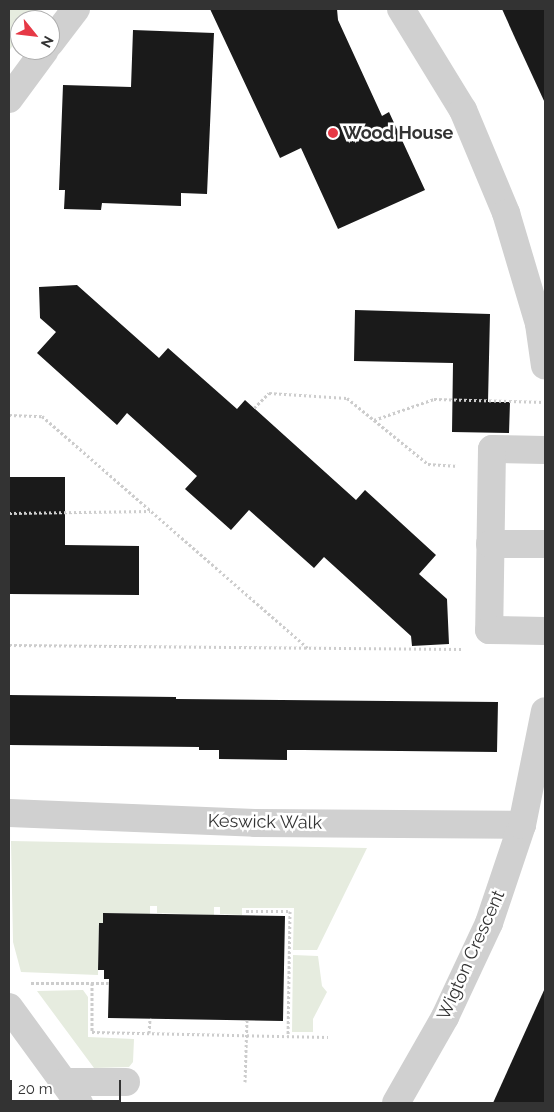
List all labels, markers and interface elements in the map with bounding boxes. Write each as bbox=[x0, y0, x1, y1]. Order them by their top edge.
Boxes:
north arrow bbox=[10, 10, 60, 60]
text: N bbox=[38, 33, 57, 50]
place label: Wood House bbox=[343, 122, 453, 144]
marker: Wood House bbox=[327, 127, 339, 139]
street label: Keswick Walk bbox=[207, 810, 323, 834]
street label: Wigton Crescent bbox=[433, 887, 509, 1023]
scale bar bbox=[12, 1070, 124, 1102]
text: 20 m bbox=[18, 1080, 53, 1098]

